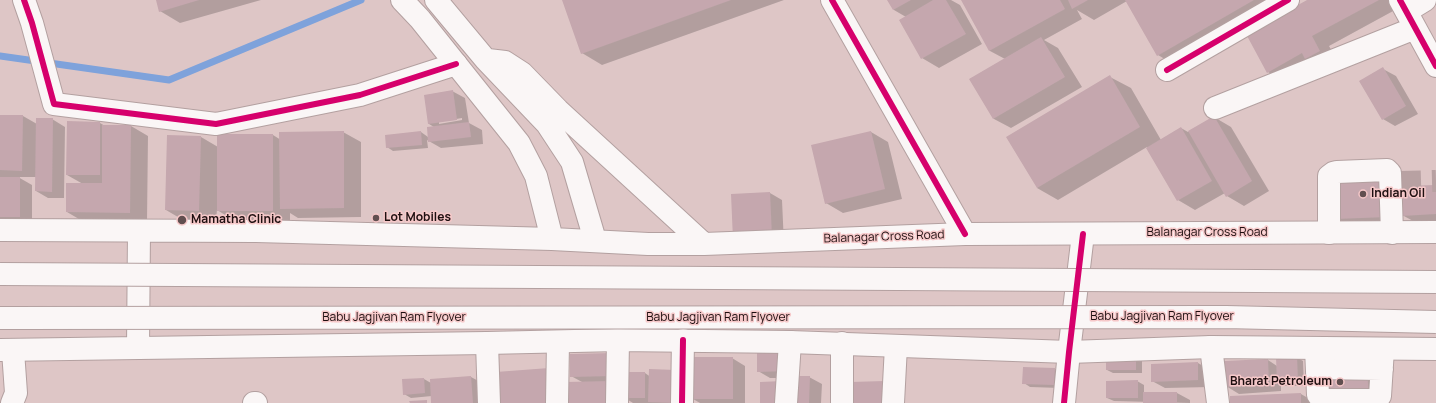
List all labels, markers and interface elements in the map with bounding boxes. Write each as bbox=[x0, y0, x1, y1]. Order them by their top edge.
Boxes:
place label: Indian Oil bbox=[1371, 187, 1425, 201]
marker: Indian Oil bbox=[1358, 189, 1368, 199]
place label: Lot Mobiles bbox=[384, 211, 451, 225]
place label: Mamatha Clinic bbox=[191, 213, 281, 227]
marker: Lot Mobiles bbox=[371, 213, 381, 223]
marker: Mamatha Clinic bbox=[176, 214, 188, 226]
street label: Balanagar Cross Road bbox=[1146, 226, 1268, 240]
street label: Balanagar Cross Road bbox=[823, 228, 945, 246]
street label: Babu Jagjivan Ram Flyover bbox=[1090, 310, 1234, 324]
street label: Babu Jagjivan Ram Flyover bbox=[322, 311, 466, 325]
street label: Babu Jagjivan Ram Flyover bbox=[646, 311, 790, 325]
place label: Bharat Petroleum bbox=[1230, 375, 1332, 389]
marker: Bharat Petroleum bbox=[1335, 377, 1345, 387]

